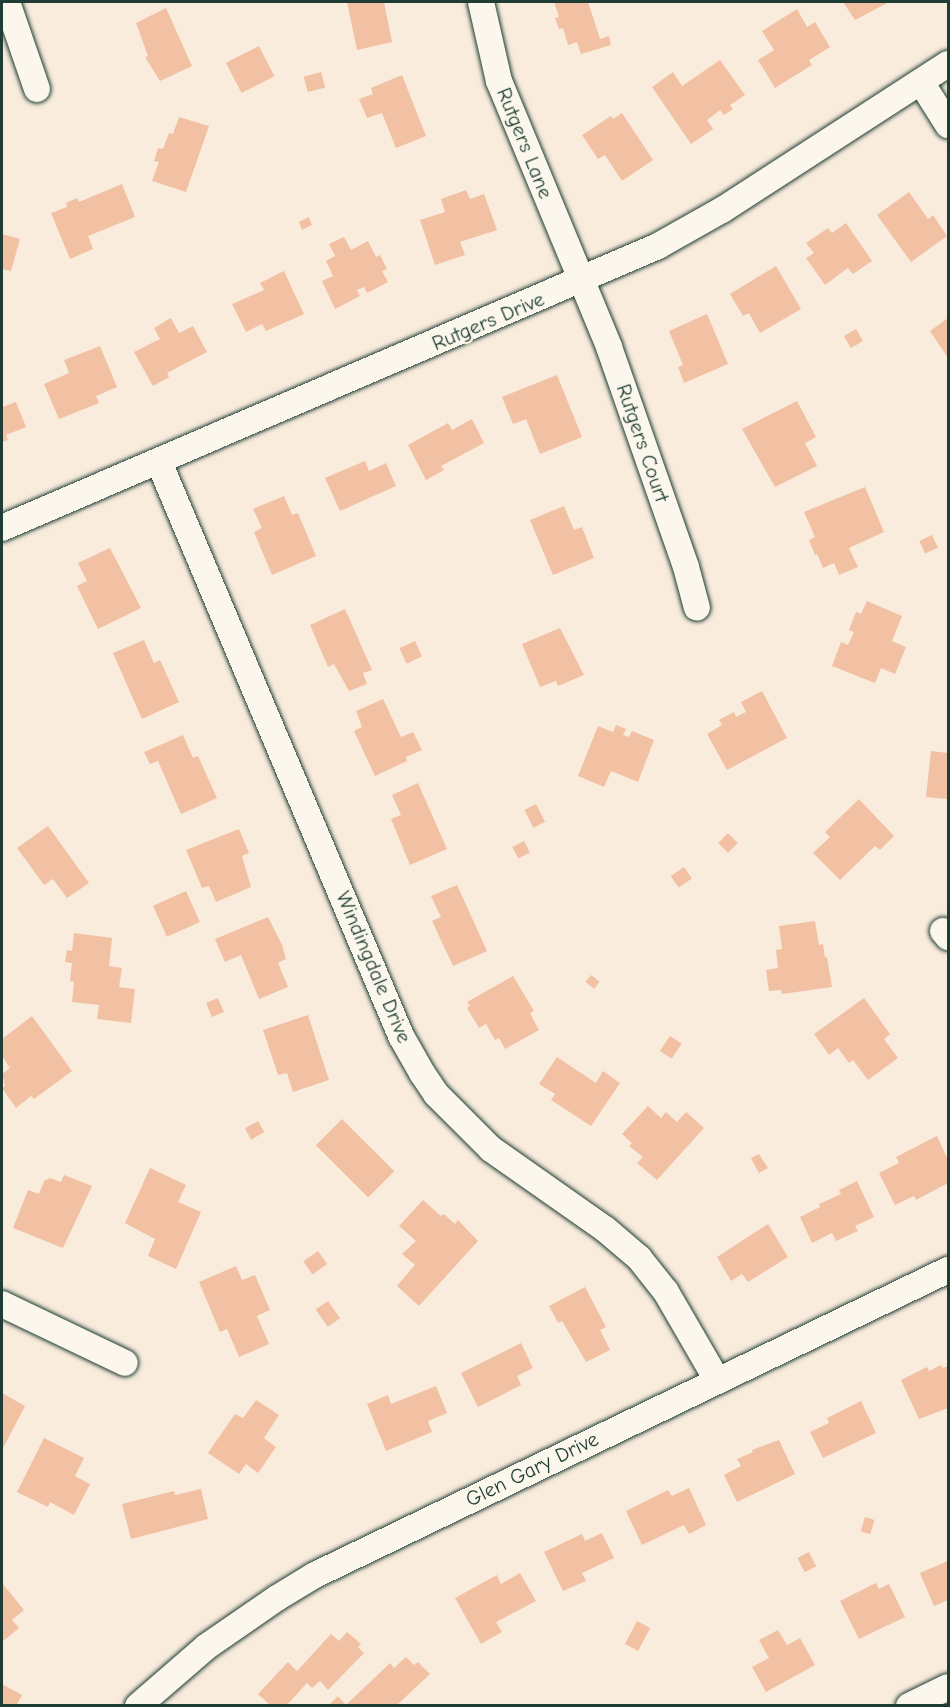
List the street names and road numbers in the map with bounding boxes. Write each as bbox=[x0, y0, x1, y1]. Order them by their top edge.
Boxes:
street label: Rutgers Lane bbox=[491, 84, 559, 202]
street label: Rutgers Drive bbox=[428, 286, 548, 356]
street label: Rutgers Court bbox=[611, 381, 675, 505]
street label: Windingdale Drive bbox=[331, 887, 417, 1047]
street label: Glen Gary Drive bbox=[462, 1426, 602, 1512]

